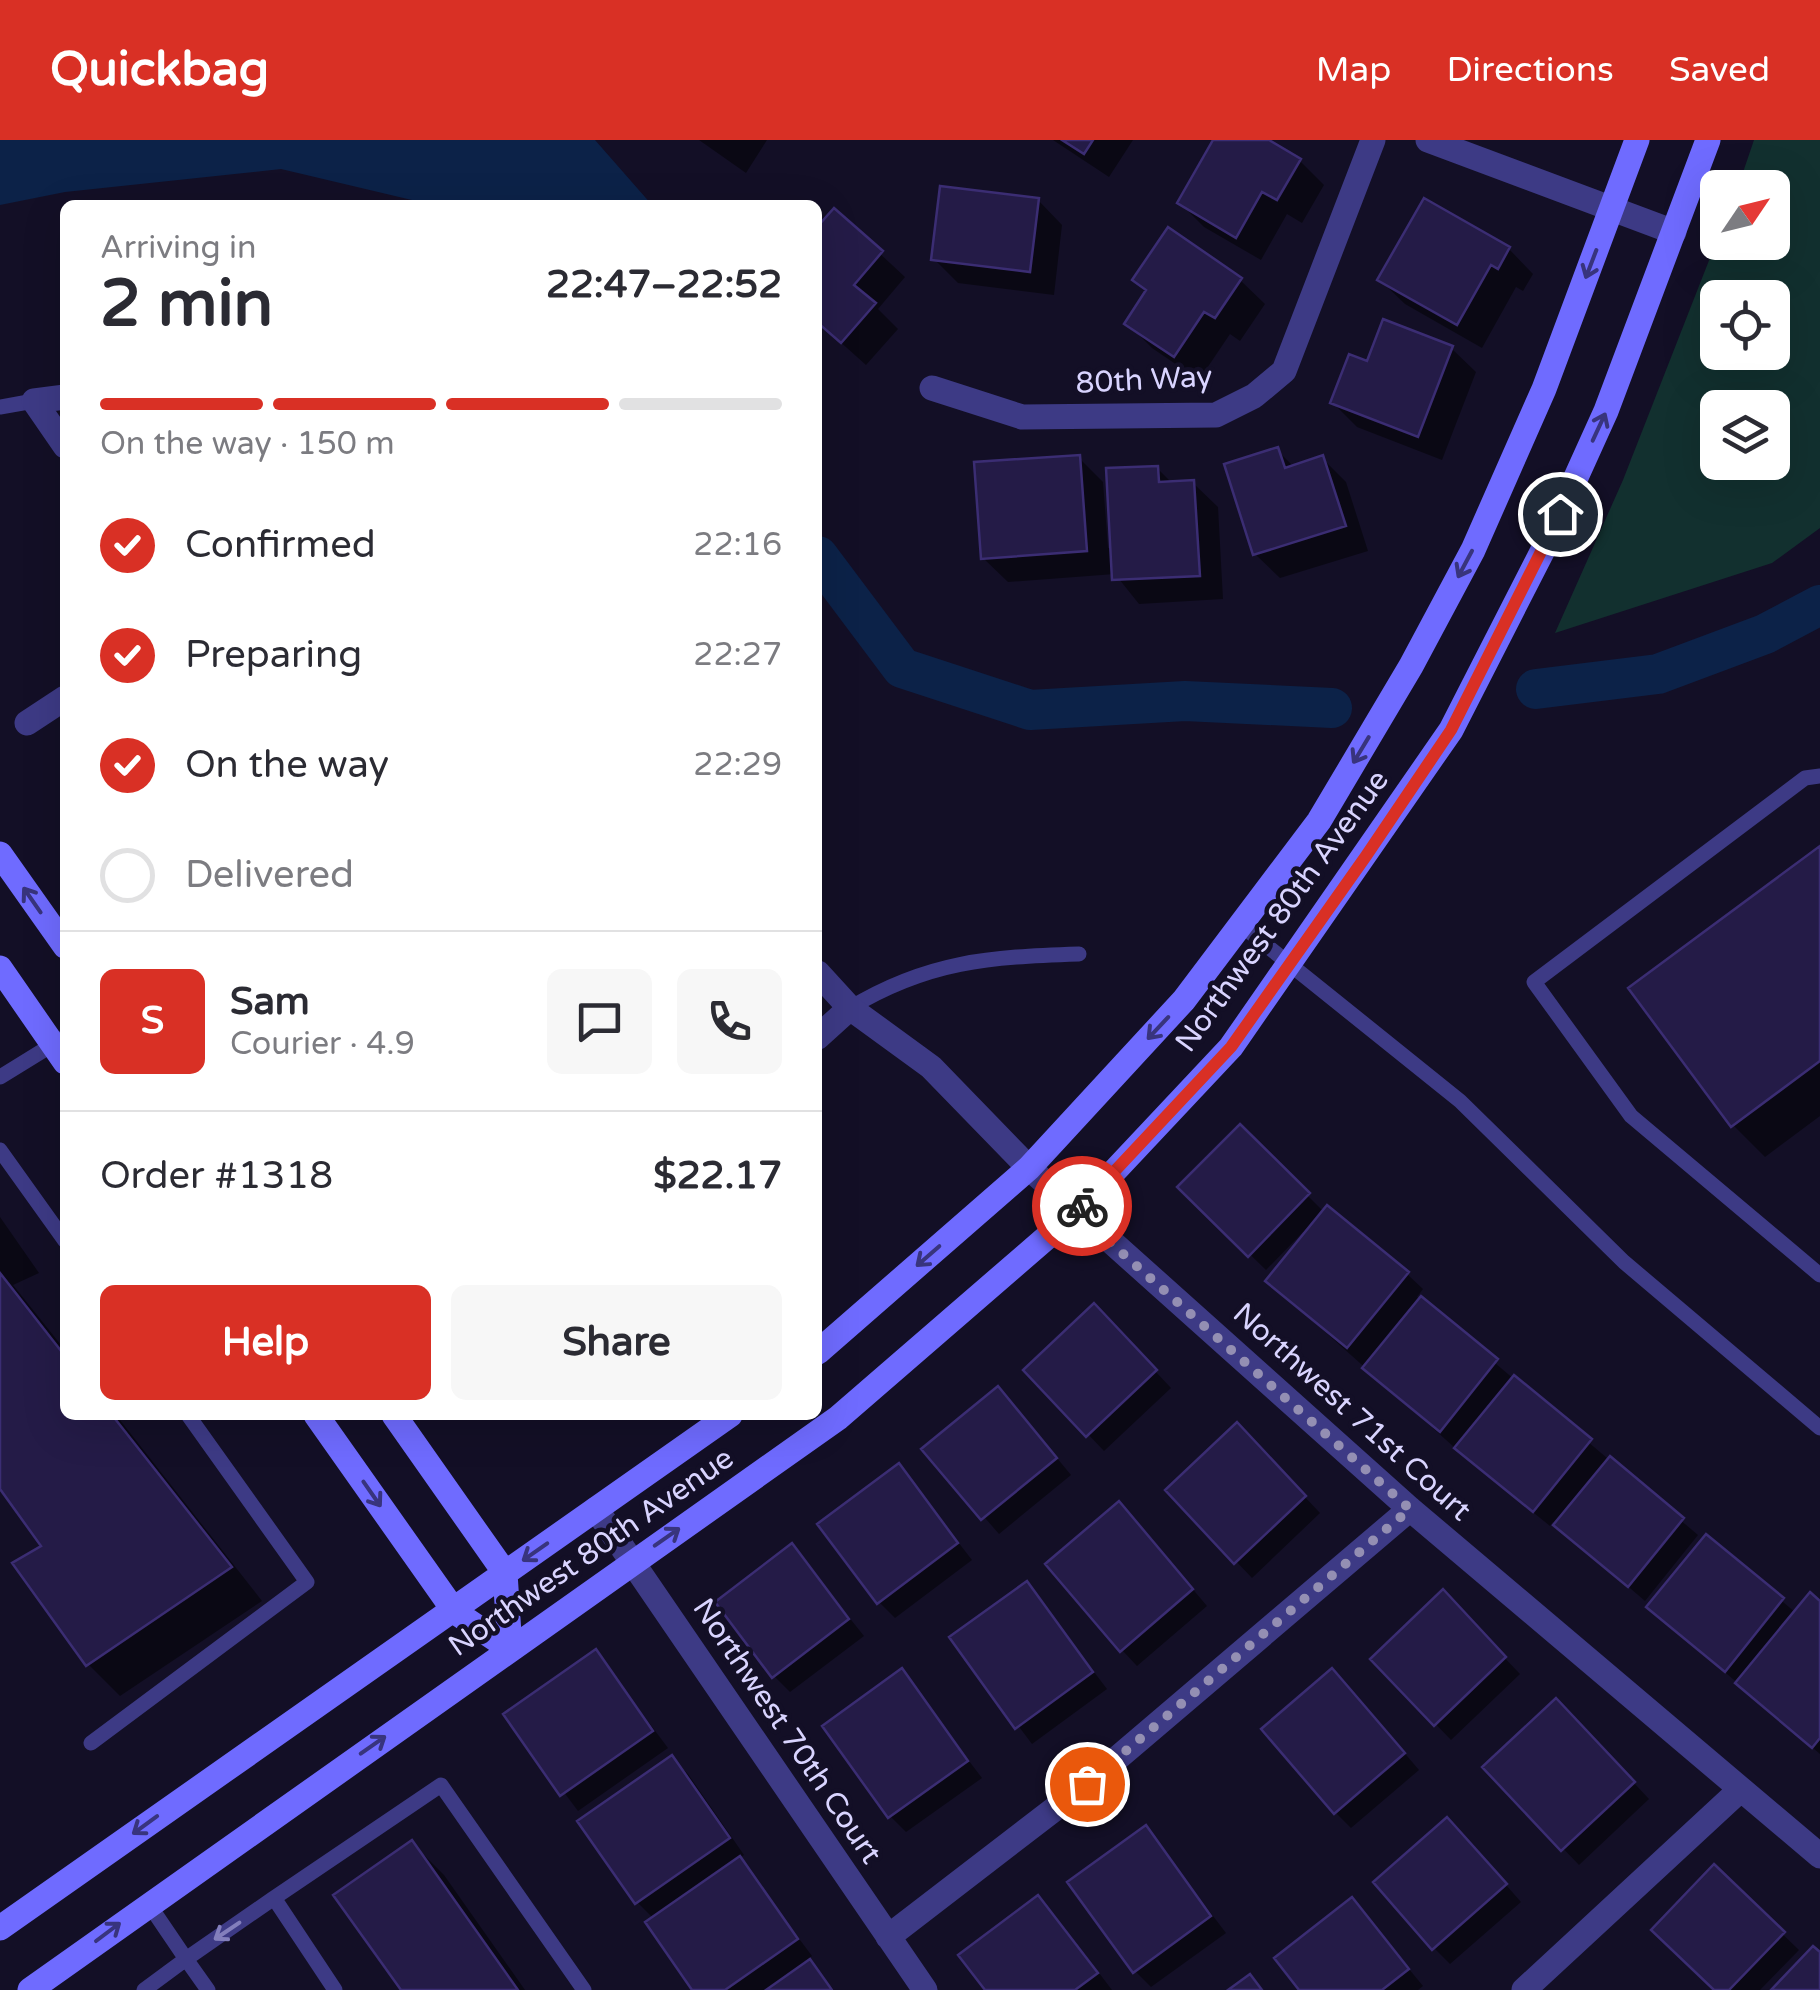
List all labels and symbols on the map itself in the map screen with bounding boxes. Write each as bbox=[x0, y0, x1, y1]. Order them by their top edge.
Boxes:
north arrow bbox=[1700, 170, 1790, 260]
one-way arrow bbox=[1581, 248, 1599, 279]
street label: 80th Way bbox=[1075, 358, 1213, 402]
one-way arrow bbox=[1591, 412, 1609, 443]
pin bbox=[1518, 472, 1603, 557]
one-way arrow bbox=[1455, 548, 1474, 578]
one-way arrow bbox=[1351, 735, 1371, 764]
street label: Northwest 80th Avenue bbox=[1167, 763, 1397, 1059]
one-way arrow bbox=[22, 887, 43, 914]
one-way arrow bbox=[1147, 1015, 1170, 1040]
courier bbox=[1032, 1156, 1132, 1256]
one-way arrow bbox=[915, 1245, 941, 1267]
street label: Northwest 71st Court bbox=[1225, 1295, 1479, 1529]
street label: Northwest 80th Avenue bbox=[441, 1439, 741, 1665]
one-way arrow bbox=[361, 1480, 382, 1508]
one-way arrow bbox=[653, 1527, 681, 1548]
one-way arrow bbox=[522, 1541, 550, 1562]
street label: Northwest 70th Court bbox=[684, 1591, 890, 1871]
one-way arrow bbox=[359, 1735, 387, 1756]
pin bbox=[1045, 1742, 1130, 1827]
one-way arrow bbox=[131, 1814, 159, 1835]
one-way arrow bbox=[214, 1920, 241, 1941]
one-way arrow bbox=[94, 1922, 121, 1943]

